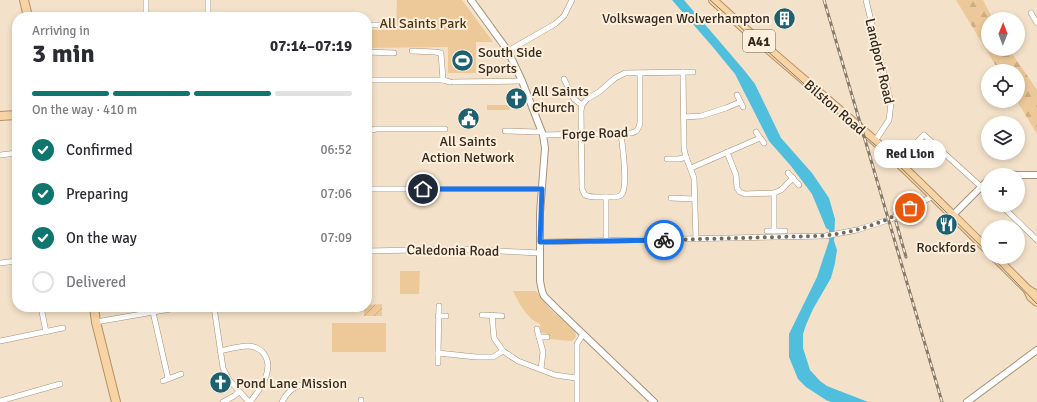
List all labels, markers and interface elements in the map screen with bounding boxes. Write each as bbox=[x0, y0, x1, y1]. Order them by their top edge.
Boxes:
building icon: Volkswagen Wolverhampton bbox=[772, 5, 798, 31]
place label: Volkswagen Wolverhampton bbox=[602, 10, 770, 27]
north arrow bbox=[981, 12, 1025, 56]
map controls bbox=[981, 12, 1025, 264]
park label: All Saints Park bbox=[380, 15, 466, 32]
street label: Landport Road bbox=[861, 17, 898, 106]
text: Arriving in bbox=[32, 23, 90, 39]
road number: A41 bbox=[743, 30, 775, 52]
text: 07:14–07:19 bbox=[270, 37, 352, 55]
text: 3 min bbox=[32, 38, 95, 70]
place label: South Side Sports bbox=[478, 44, 542, 77]
sports icon: South Side Sports bbox=[449, 47, 475, 73]
button: locate bbox=[981, 64, 1025, 108]
street label: Bilston Road bbox=[801, 76, 869, 138]
place label: All Saints Church bbox=[532, 83, 589, 116]
church icon: All Saints Church bbox=[503, 86, 529, 112]
text: On the way · 410 m bbox=[32, 102, 137, 118]
public building icon: All Saints Action Network bbox=[455, 106, 481, 132]
button: layers bbox=[981, 116, 1025, 160]
street label: Forge Road bbox=[561, 124, 629, 143]
place label: All Saints Action Network bbox=[422, 133, 514, 166]
icon: check bbox=[32, 139, 54, 161]
callout: Red Lion bbox=[874, 140, 946, 168]
text: Confirmed bbox=[66, 141, 133, 159]
text: 06:52 bbox=[320, 142, 352, 158]
text: Red Lion bbox=[886, 146, 934, 162]
button: + bbox=[981, 168, 1025, 212]
pin bbox=[406, 172, 440, 206]
icon: home bbox=[412, 178, 434, 200]
icon: check bbox=[32, 183, 54, 205]
text: Preparing bbox=[66, 185, 129, 203]
text: 07:06 bbox=[320, 186, 352, 202]
pin bbox=[893, 191, 927, 225]
icon: bag bbox=[899, 197, 921, 219]
restaurant icon: Rockfords bbox=[933, 212, 959, 238]
courier bbox=[644, 220, 684, 260]
button: − bbox=[981, 220, 1025, 264]
icon: check bbox=[32, 227, 54, 249]
text: On the way bbox=[66, 229, 137, 247]
icon: bike bbox=[653, 229, 675, 251]
text: 07:09 bbox=[320, 230, 352, 246]
place label: Rockfords bbox=[916, 239, 976, 256]
street label: Caledonia Road bbox=[406, 241, 499, 260]
text: Delivered bbox=[66, 273, 126, 291]
church icon: Pond Lane Mission bbox=[208, 370, 234, 396]
place label: Pond Lane Mission bbox=[236, 375, 347, 392]

